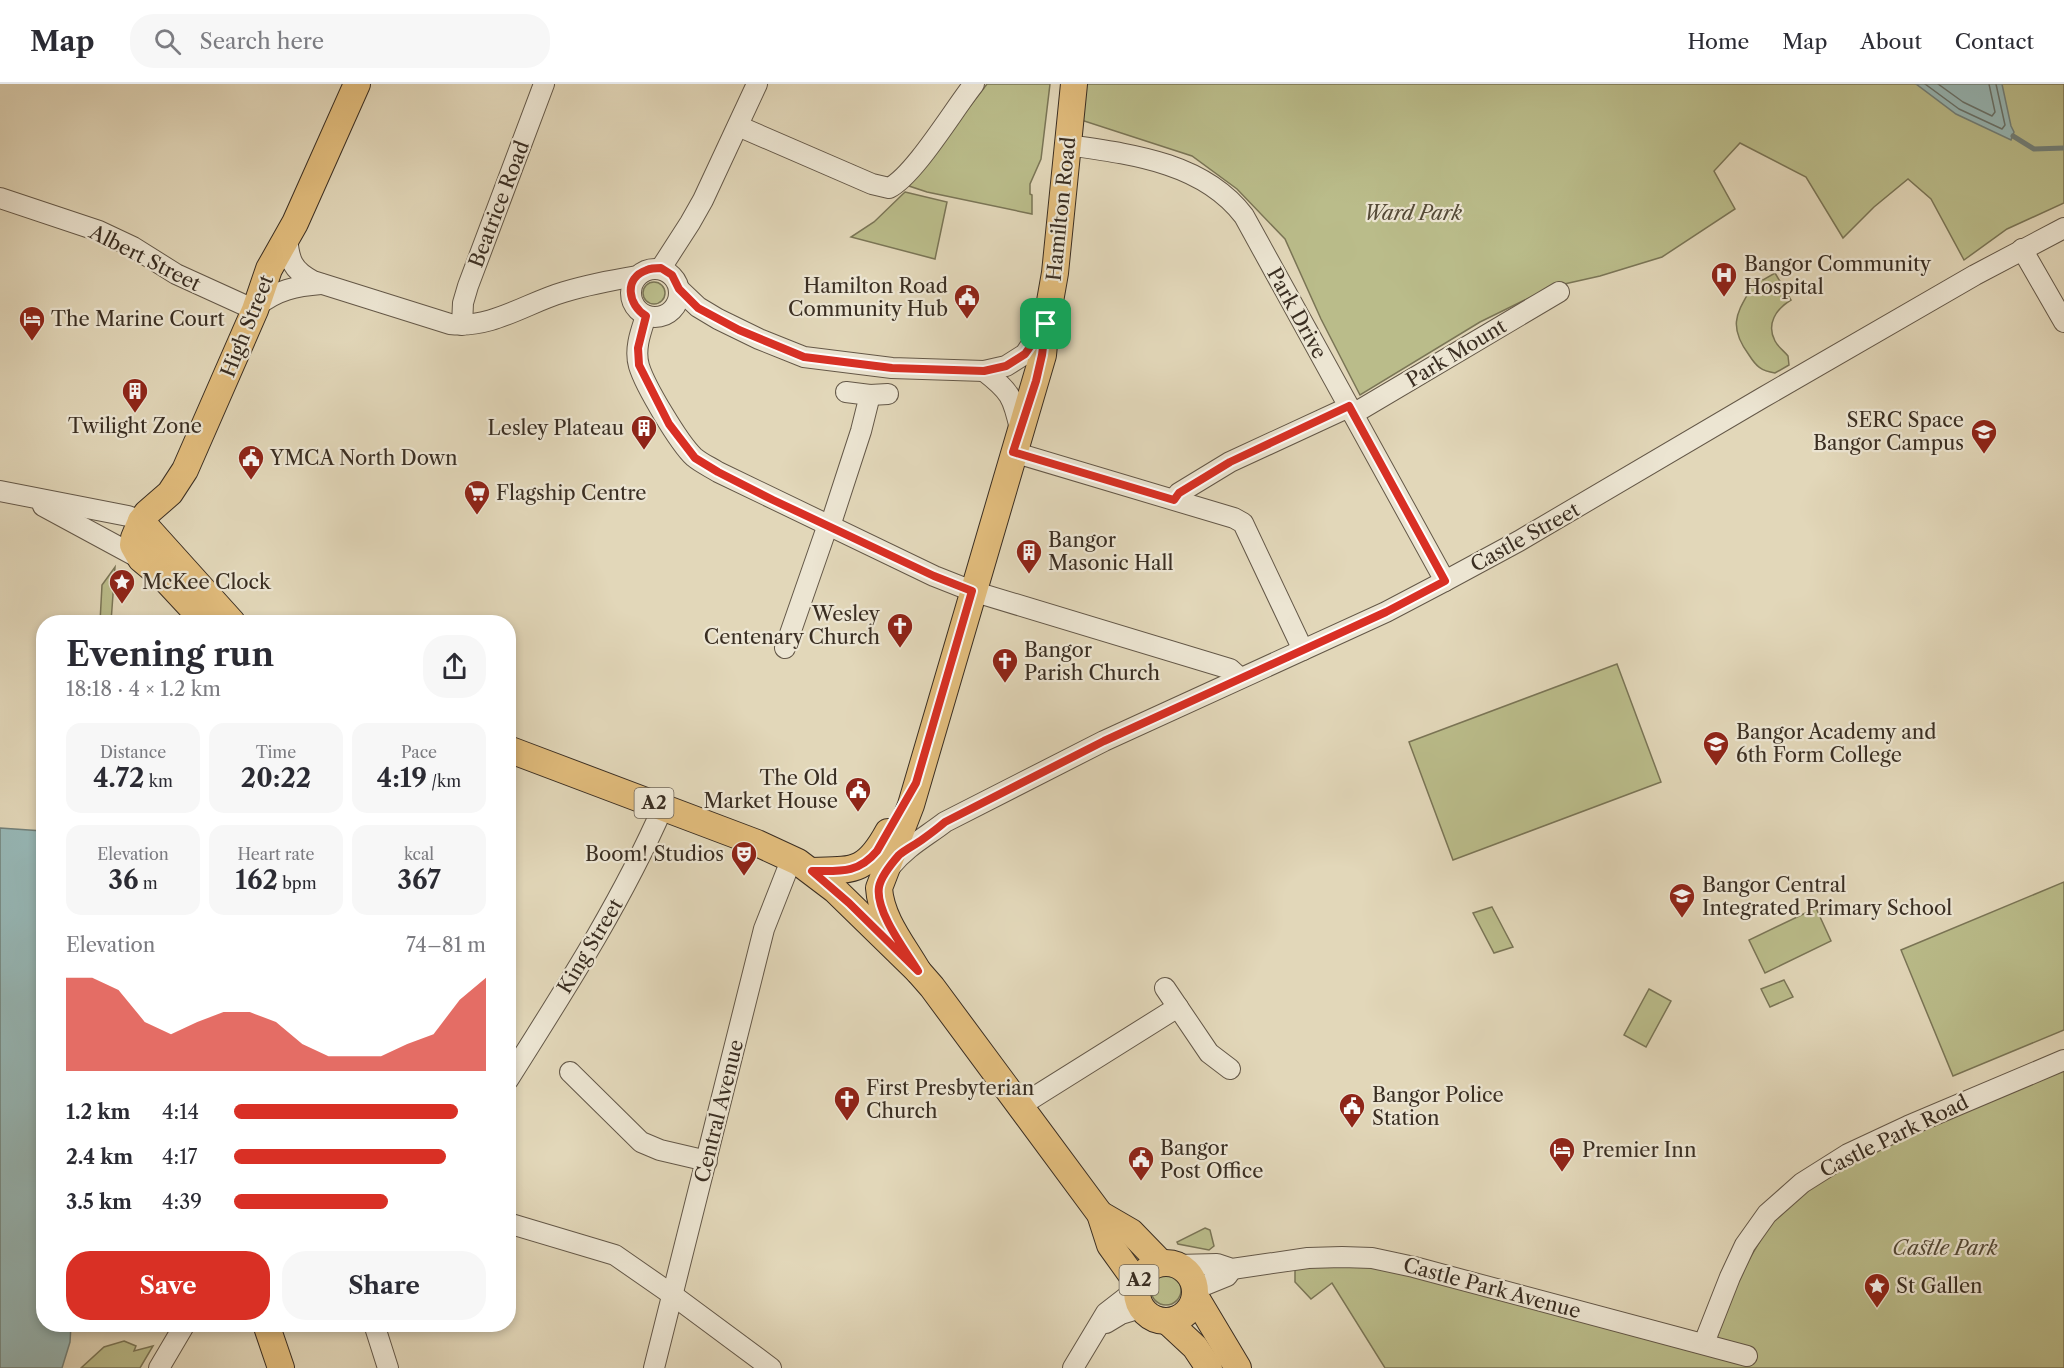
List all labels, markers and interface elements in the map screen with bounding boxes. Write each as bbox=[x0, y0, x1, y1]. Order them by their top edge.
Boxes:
search box bbox=[130, 14, 550, 68]
text: Map bbox=[30, 24, 94, 58]
icon: search bbox=[151, 25, 184, 58]
text: Search here bbox=[199, 28, 324, 55]
text: Home bbox=[1688, 29, 1749, 54]
text: Map bbox=[1782, 29, 1827, 54]
text: About bbox=[1860, 29, 1922, 54]
text: Contact bbox=[1955, 29, 2034, 54]
street label: Hamilton Road bbox=[1041, 136, 1081, 282]
street label: Beatrice Road bbox=[464, 137, 534, 271]
park label: Ward Park bbox=[1364, 201, 1463, 225]
street label: Albert Street bbox=[85, 219, 205, 296]
place label: Bangor Community Hospital bbox=[1744, 252, 1932, 299]
hospital icon: Bangor Community Hospital bbox=[1709, 260, 1739, 298]
street label: Park Drive bbox=[1262, 263, 1332, 363]
street label: High Street bbox=[216, 271, 278, 381]
place label: Hamilton Road Community Hub bbox=[788, 274, 948, 321]
public building icon: Hamilton Road Community Hub bbox=[952, 282, 982, 320]
pin bbox=[1020, 298, 1071, 349]
hotel icon: The Marine Court bbox=[17, 304, 47, 342]
place label: The Marine Court bbox=[51, 307, 225, 331]
icon: arrive bbox=[1029, 307, 1062, 340]
street label: Park Mount bbox=[1402, 314, 1510, 392]
building icon: Twilight Zone bbox=[120, 376, 150, 414]
place label: SERC Space Bangor Campus bbox=[1813, 408, 1964, 455]
building icon: Lesley Plateau bbox=[629, 413, 659, 451]
place label: Twilight Zone bbox=[68, 414, 202, 438]
place label: Lesley Plateau bbox=[488, 416, 624, 440]
school or university icon: SERC Space Bangor Campus bbox=[1969, 417, 1999, 455]
public building icon: YMCA North Down bbox=[236, 443, 266, 481]
place label: YMCA North Down bbox=[269, 446, 458, 470]
supermarket icon: Flagship Centre bbox=[462, 478, 492, 516]
place label: Flagship Centre bbox=[496, 481, 647, 505]
street label: Castle Street bbox=[1466, 497, 1584, 577]
place label: Bangor Masonic Hall bbox=[1048, 528, 1173, 575]
building icon: Bangor Masonic Hall bbox=[1014, 537, 1044, 575]
place icon: McKee Clock bbox=[107, 567, 137, 605]
place label: McKee Clock bbox=[142, 570, 272, 594]
place label: Wesley Centenary Church bbox=[704, 602, 881, 649]
church icon: Wesley Centenary Church bbox=[885, 611, 915, 649]
text: Evening run bbox=[66, 634, 274, 675]
button: share bbox=[423, 635, 486, 698]
place label: Bangor Parish Church bbox=[1024, 638, 1160, 685]
church icon: Bangor Parish Church bbox=[990, 646, 1020, 684]
text: 18:18 · 4 × 1.2 km bbox=[66, 677, 221, 701]
place label: Bangor Academy and 6th Form College bbox=[1736, 720, 1936, 767]
school or university icon: Bangor Academy and 6th Form College bbox=[1701, 729, 1731, 767]
text: Distance bbox=[100, 742, 166, 762]
text: Time bbox=[256, 742, 296, 762]
text: Pace bbox=[401, 742, 437, 762]
text: 4.72 bbox=[93, 762, 144, 794]
text: 20:22 bbox=[241, 762, 311, 794]
text: 4:19 bbox=[377, 762, 427, 794]
place label: The Old Market House bbox=[703, 766, 838, 813]
text: km bbox=[144, 771, 173, 791]
text: /km bbox=[427, 771, 461, 791]
public building icon: The Old Market House bbox=[843, 775, 873, 813]
road number: A2 bbox=[634, 788, 674, 818]
theatre icon: Boom! Studios bbox=[729, 839, 759, 877]
place label: Boom! Studios bbox=[585, 842, 724, 866]
text: Elevation bbox=[97, 844, 169, 864]
text: Heart rate bbox=[237, 844, 315, 864]
text: kcal bbox=[404, 844, 434, 864]
text: 36 bbox=[108, 864, 139, 896]
text: 162 bbox=[235, 864, 278, 896]
text: 367 bbox=[397, 864, 441, 896]
text: m bbox=[139, 873, 158, 893]
text: bpm bbox=[278, 873, 317, 893]
place label: Bangor Central Integrated Primary School bbox=[1702, 873, 1952, 920]
school or university icon: Bangor Central Integrated Primary School bbox=[1667, 881, 1697, 919]
street label: King Street bbox=[552, 894, 628, 998]
text: Elevation bbox=[66, 933, 155, 957]
text: 74–81 m bbox=[406, 933, 486, 957]
street label: Central Avenue bbox=[690, 1037, 748, 1185]
place label: First Presbyterian Church bbox=[866, 1076, 1035, 1123]
place label: Bangor Police Station bbox=[1372, 1083, 1504, 1130]
church icon: First Presbyterian Church bbox=[832, 1084, 862, 1122]
street label: Castle Park Road bbox=[1816, 1090, 1972, 1182]
public building icon: Bangor Police Station bbox=[1337, 1091, 1367, 1129]
text: 1.2 km bbox=[66, 1100, 130, 1124]
text: 4:14 bbox=[162, 1100, 199, 1124]
hotel icon: Premier Inn bbox=[1547, 1135, 1577, 1173]
place label: Bangor Post Office bbox=[1160, 1136, 1264, 1183]
place label: Premier Inn bbox=[1582, 1138, 1697, 1162]
public building icon: Bangor Post Office bbox=[1126, 1144, 1156, 1182]
text: 2.4 km bbox=[66, 1145, 133, 1169]
text: 4:17 bbox=[162, 1145, 197, 1169]
text: 3.5 km bbox=[66, 1190, 132, 1214]
text: 4:39 bbox=[162, 1190, 202, 1214]
park label: Castle Park bbox=[1892, 1236, 1998, 1260]
button: Save bbox=[66, 1251, 270, 1320]
button: Share bbox=[282, 1251, 486, 1320]
street label: Castle Park Avenue bbox=[1401, 1253, 1583, 1323]
road number: A2 bbox=[1120, 1265, 1158, 1295]
place icon: St Gallen bbox=[1862, 1271, 1892, 1309]
place label: St Gallen bbox=[1896, 1274, 1983, 1298]

